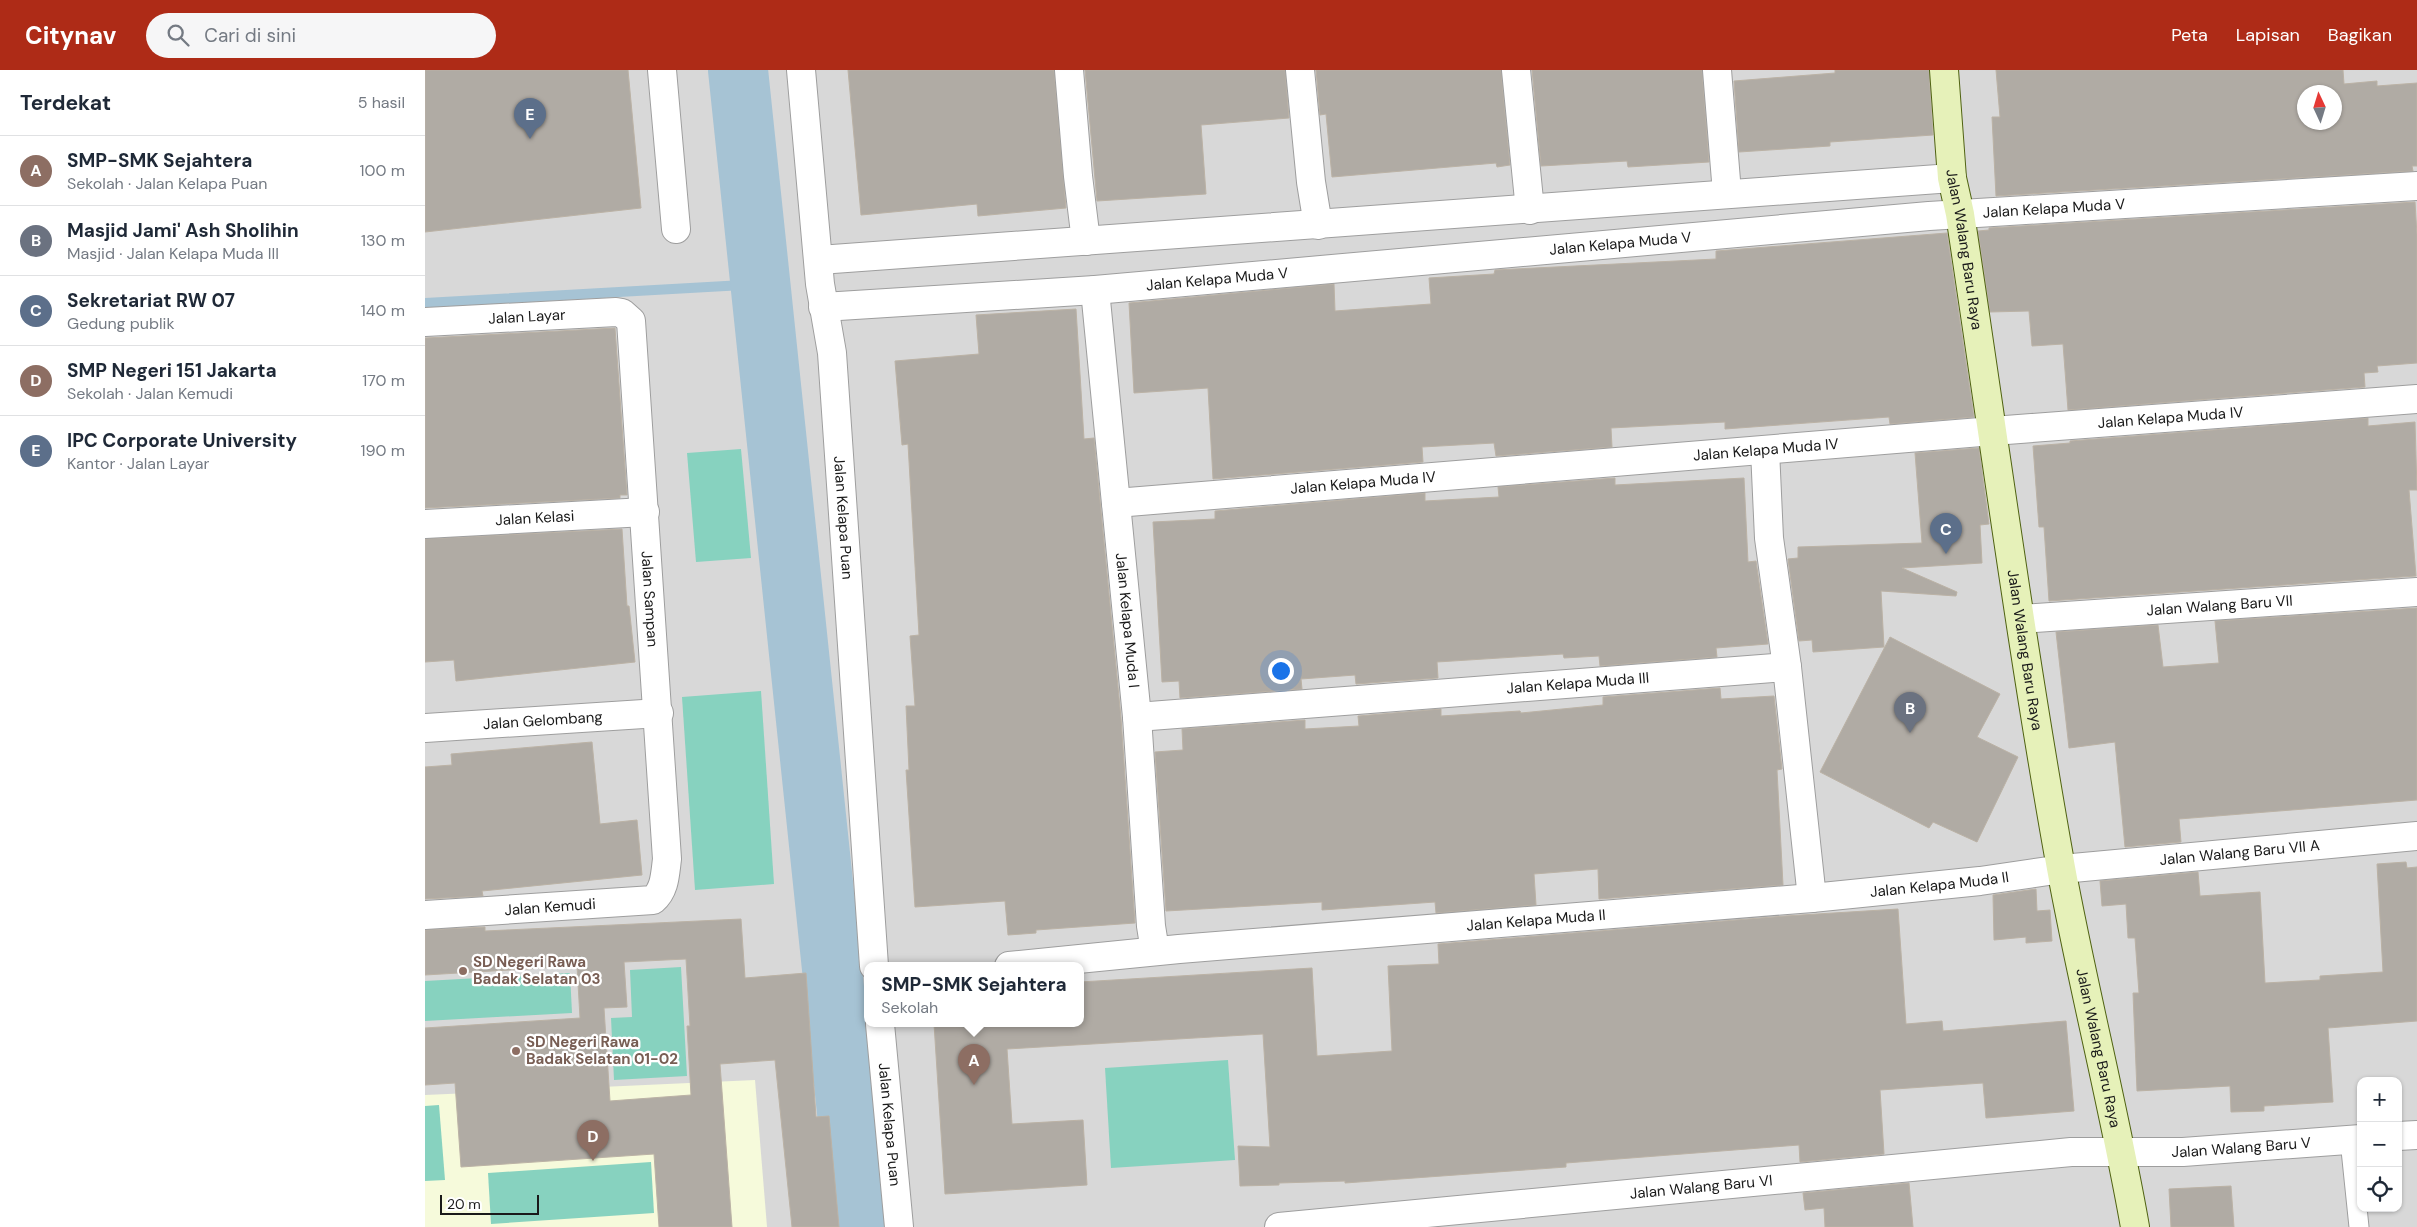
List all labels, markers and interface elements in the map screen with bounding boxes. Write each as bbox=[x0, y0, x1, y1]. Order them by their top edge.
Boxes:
search box bbox=[146, 13, 496, 58]
text: Citynav bbox=[25, 20, 116, 51]
icon: search bbox=[164, 21, 192, 49]
text: Cari di sini bbox=[204, 23, 296, 48]
text: Peta bbox=[2171, 23, 2208, 47]
text: Lapisan bbox=[2236, 23, 2300, 47]
text: Bagikan bbox=[2328, 23, 2392, 47]
north arrow bbox=[2297, 85, 2342, 130]
text: Terdekat bbox=[20, 89, 111, 117]
text: 5 hasil bbox=[358, 92, 405, 113]
pin: E bbox=[514, 98, 546, 139]
text: SMP-SMK Sejahtera bbox=[67, 148, 252, 173]
text: A bbox=[30, 160, 42, 181]
text: 100 m bbox=[360, 160, 405, 181]
street label: Jalan Walang Baru Raya bbox=[1941, 169, 1987, 331]
text: Sekolah · Jalan Kelapa Puan bbox=[67, 173, 267, 194]
street label: Jalan Kelapa Muda V bbox=[1982, 194, 2126, 223]
text: Masjid Jami' Ash Sholihin bbox=[67, 218, 299, 243]
street label: Jalan Kelapa Muda V bbox=[1549, 227, 1692, 260]
text: B bbox=[31, 230, 41, 251]
text: 130 m bbox=[361, 230, 405, 251]
text: Masjid · Jalan Kelapa Muda III bbox=[67, 243, 279, 264]
street label: Jalan Kelapa Muda V bbox=[1145, 263, 1289, 295]
text: Sekretariat RW 07 bbox=[67, 288, 235, 313]
text: C bbox=[30, 300, 42, 321]
text: 140 m bbox=[361, 300, 405, 321]
street label: Jalan Layar bbox=[488, 305, 566, 329]
text: Gedung publik bbox=[67, 313, 174, 334]
text: SMP Negeri 151 Jakarta bbox=[67, 358, 277, 383]
text: D bbox=[30, 370, 42, 391]
text: 170 m bbox=[362, 370, 405, 391]
text: Sekolah · Jalan Kemudi bbox=[67, 383, 233, 404]
street label: Jalan Kelapa Muda IV bbox=[2097, 402, 2244, 433]
text: IPC Corporate University bbox=[67, 428, 297, 453]
street label: Jalan Kelapa Muda IV bbox=[1692, 434, 1839, 466]
text: E bbox=[31, 440, 41, 461]
text: 190 m bbox=[361, 440, 405, 461]
text: Kantor · Jalan Layar bbox=[67, 453, 209, 474]
street label: Jalan Kelapa Puan bbox=[829, 455, 857, 580]
street label: Jalan Kelapa Muda IV bbox=[1290, 467, 1437, 499]
street label: Jalan Kelasi bbox=[495, 506, 575, 530]
pin: C bbox=[1930, 513, 1962, 554]
street label: Jalan Sampan bbox=[636, 550, 663, 648]
street label: Jalan Kelapa Muda I bbox=[1111, 552, 1144, 689]
street label: Jalan Walang Baru Raya bbox=[2003, 568, 2047, 732]
street label: Jalan Walang Baru VII bbox=[2146, 590, 2293, 620]
your location bbox=[1268, 658, 1294, 684]
street label: Jalan Kelapa Muda III bbox=[1506, 668, 1650, 699]
pin: B bbox=[1894, 692, 1926, 733]
street label: Jalan Gelombang bbox=[482, 707, 603, 734]
street label: Jalan Walang Baru VII A bbox=[2159, 835, 2321, 870]
street label: Jalan Kelapa Muda II bbox=[1869, 867, 2010, 902]
street label: Jalan Kemudi bbox=[504, 894, 596, 920]
street label: Jalan Kelapa Muda II bbox=[1466, 905, 1606, 936]
place label: SD Negeri Rawa Badak Selatan 03 bbox=[473, 952, 601, 989]
popup bbox=[864, 962, 1084, 1027]
marker: SD Negeri Rawa Badak Selatan 03 bbox=[457, 965, 469, 977]
street label: Jalan Walang Baru Raya bbox=[2071, 967, 2125, 1130]
text: SMP-SMK Sejahtera bbox=[881, 972, 1067, 997]
text: Sekolah bbox=[881, 997, 938, 1018]
place label: SD Negeri Rawa Badak Selatan 01-02 bbox=[526, 1032, 678, 1069]
pin: A bbox=[958, 1044, 990, 1085]
marker: SD Negeri Rawa Badak Selatan 01-02 bbox=[510, 1045, 522, 1057]
street label: Jalan Kelapa Puan bbox=[874, 1062, 905, 1187]
map controls bbox=[2357, 1077, 2402, 1212]
button: + bbox=[2357, 1077, 2402, 1122]
pin: D bbox=[577, 1120, 609, 1161]
button: − bbox=[2357, 1122, 2402, 1167]
street label: Jalan Walang Baru V bbox=[2172, 1133, 2312, 1162]
button: locate bbox=[2357, 1167, 2402, 1212]
street label: Jalan Walang Baru VI bbox=[1629, 1170, 1773, 1204]
scale bar bbox=[440, 1192, 539, 1215]
text: 20 m bbox=[447, 1195, 481, 1213]

